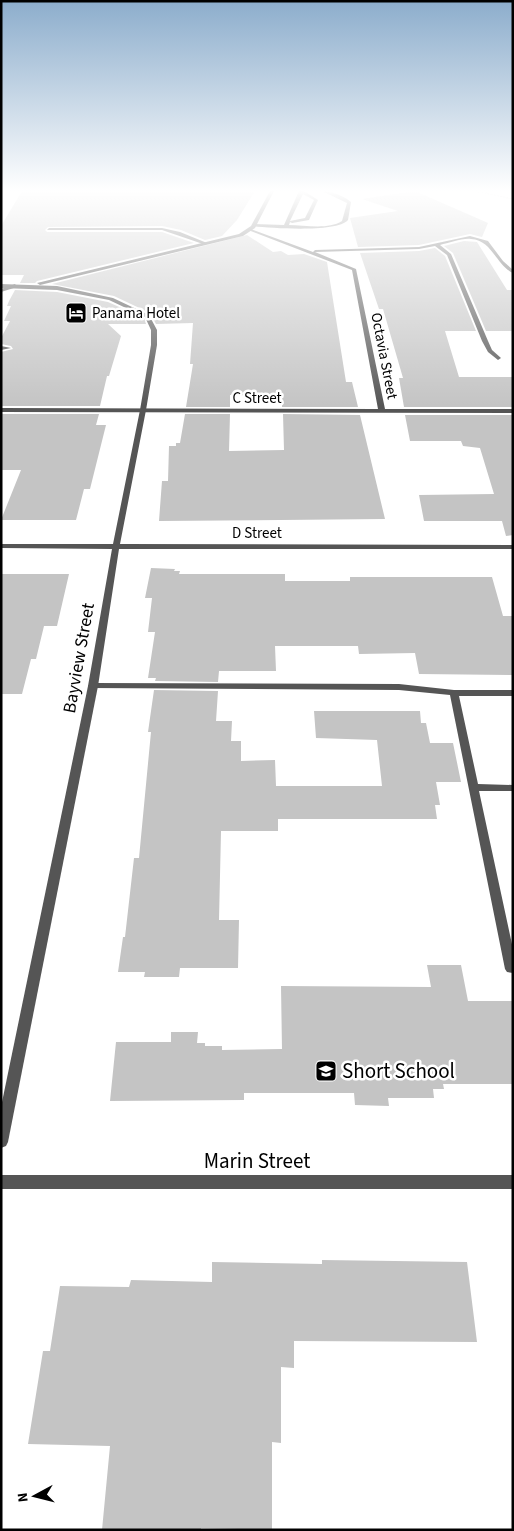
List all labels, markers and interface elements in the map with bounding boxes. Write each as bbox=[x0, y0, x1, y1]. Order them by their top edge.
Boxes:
hotel icon: Panama Hotel bbox=[64, 301, 88, 325]
place label: Panama Hotel bbox=[92, 303, 180, 324]
street label: Octavia Street bbox=[365, 311, 403, 401]
street label: C Street bbox=[232, 388, 282, 409]
street label: D Street bbox=[232, 523, 282, 544]
street label: Bayview Street bbox=[57, 601, 101, 715]
place label: Short School bbox=[342, 1056, 455, 1086]
school or university icon: Short School bbox=[314, 1059, 338, 1083]
street label: Marin Street bbox=[204, 1146, 310, 1176]
north arrow bbox=[10, 1471, 60, 1521]
text: N bbox=[13, 1492, 34, 1503]

